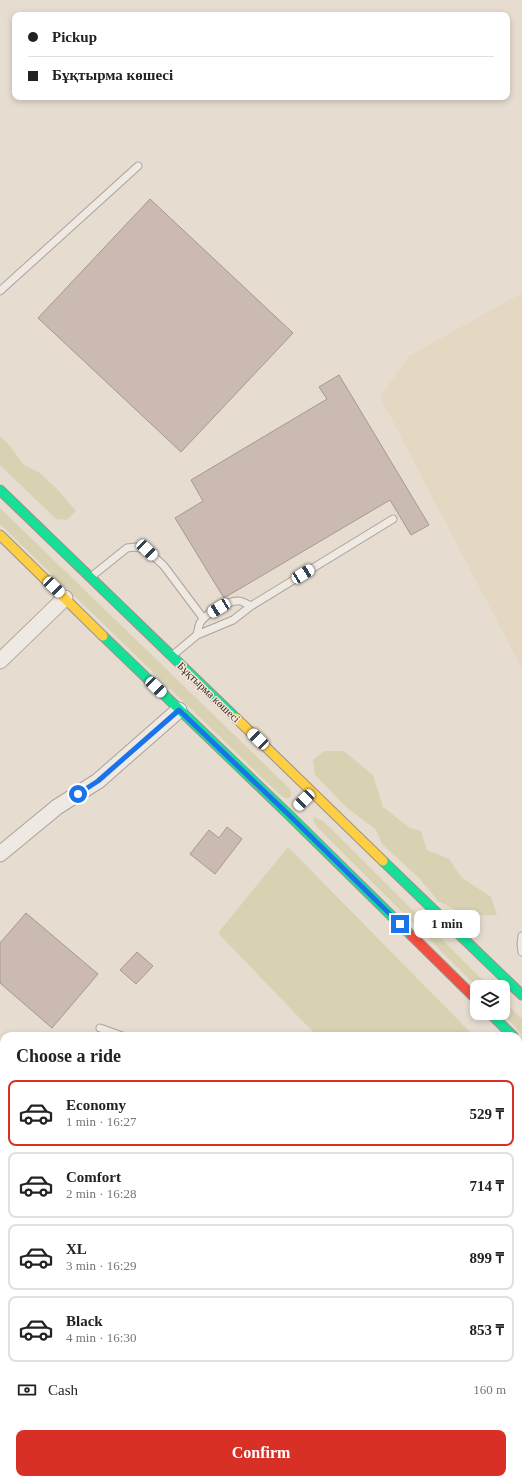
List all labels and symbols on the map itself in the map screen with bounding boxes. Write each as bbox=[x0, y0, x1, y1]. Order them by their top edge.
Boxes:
car bbox=[134, 537, 160, 563]
car bbox=[290, 563, 316, 585]
car bbox=[41, 574, 67, 600]
car bbox=[206, 597, 232, 619]
street label: Бұқтырма көшесі bbox=[175, 659, 243, 725]
car bbox=[143, 674, 169, 700]
car bbox=[245, 726, 271, 752]
route start bbox=[69, 785, 87, 803]
car bbox=[291, 787, 317, 813]
callout: 1 min bbox=[414, 910, 480, 938]
route end bbox=[391, 915, 409, 933]

